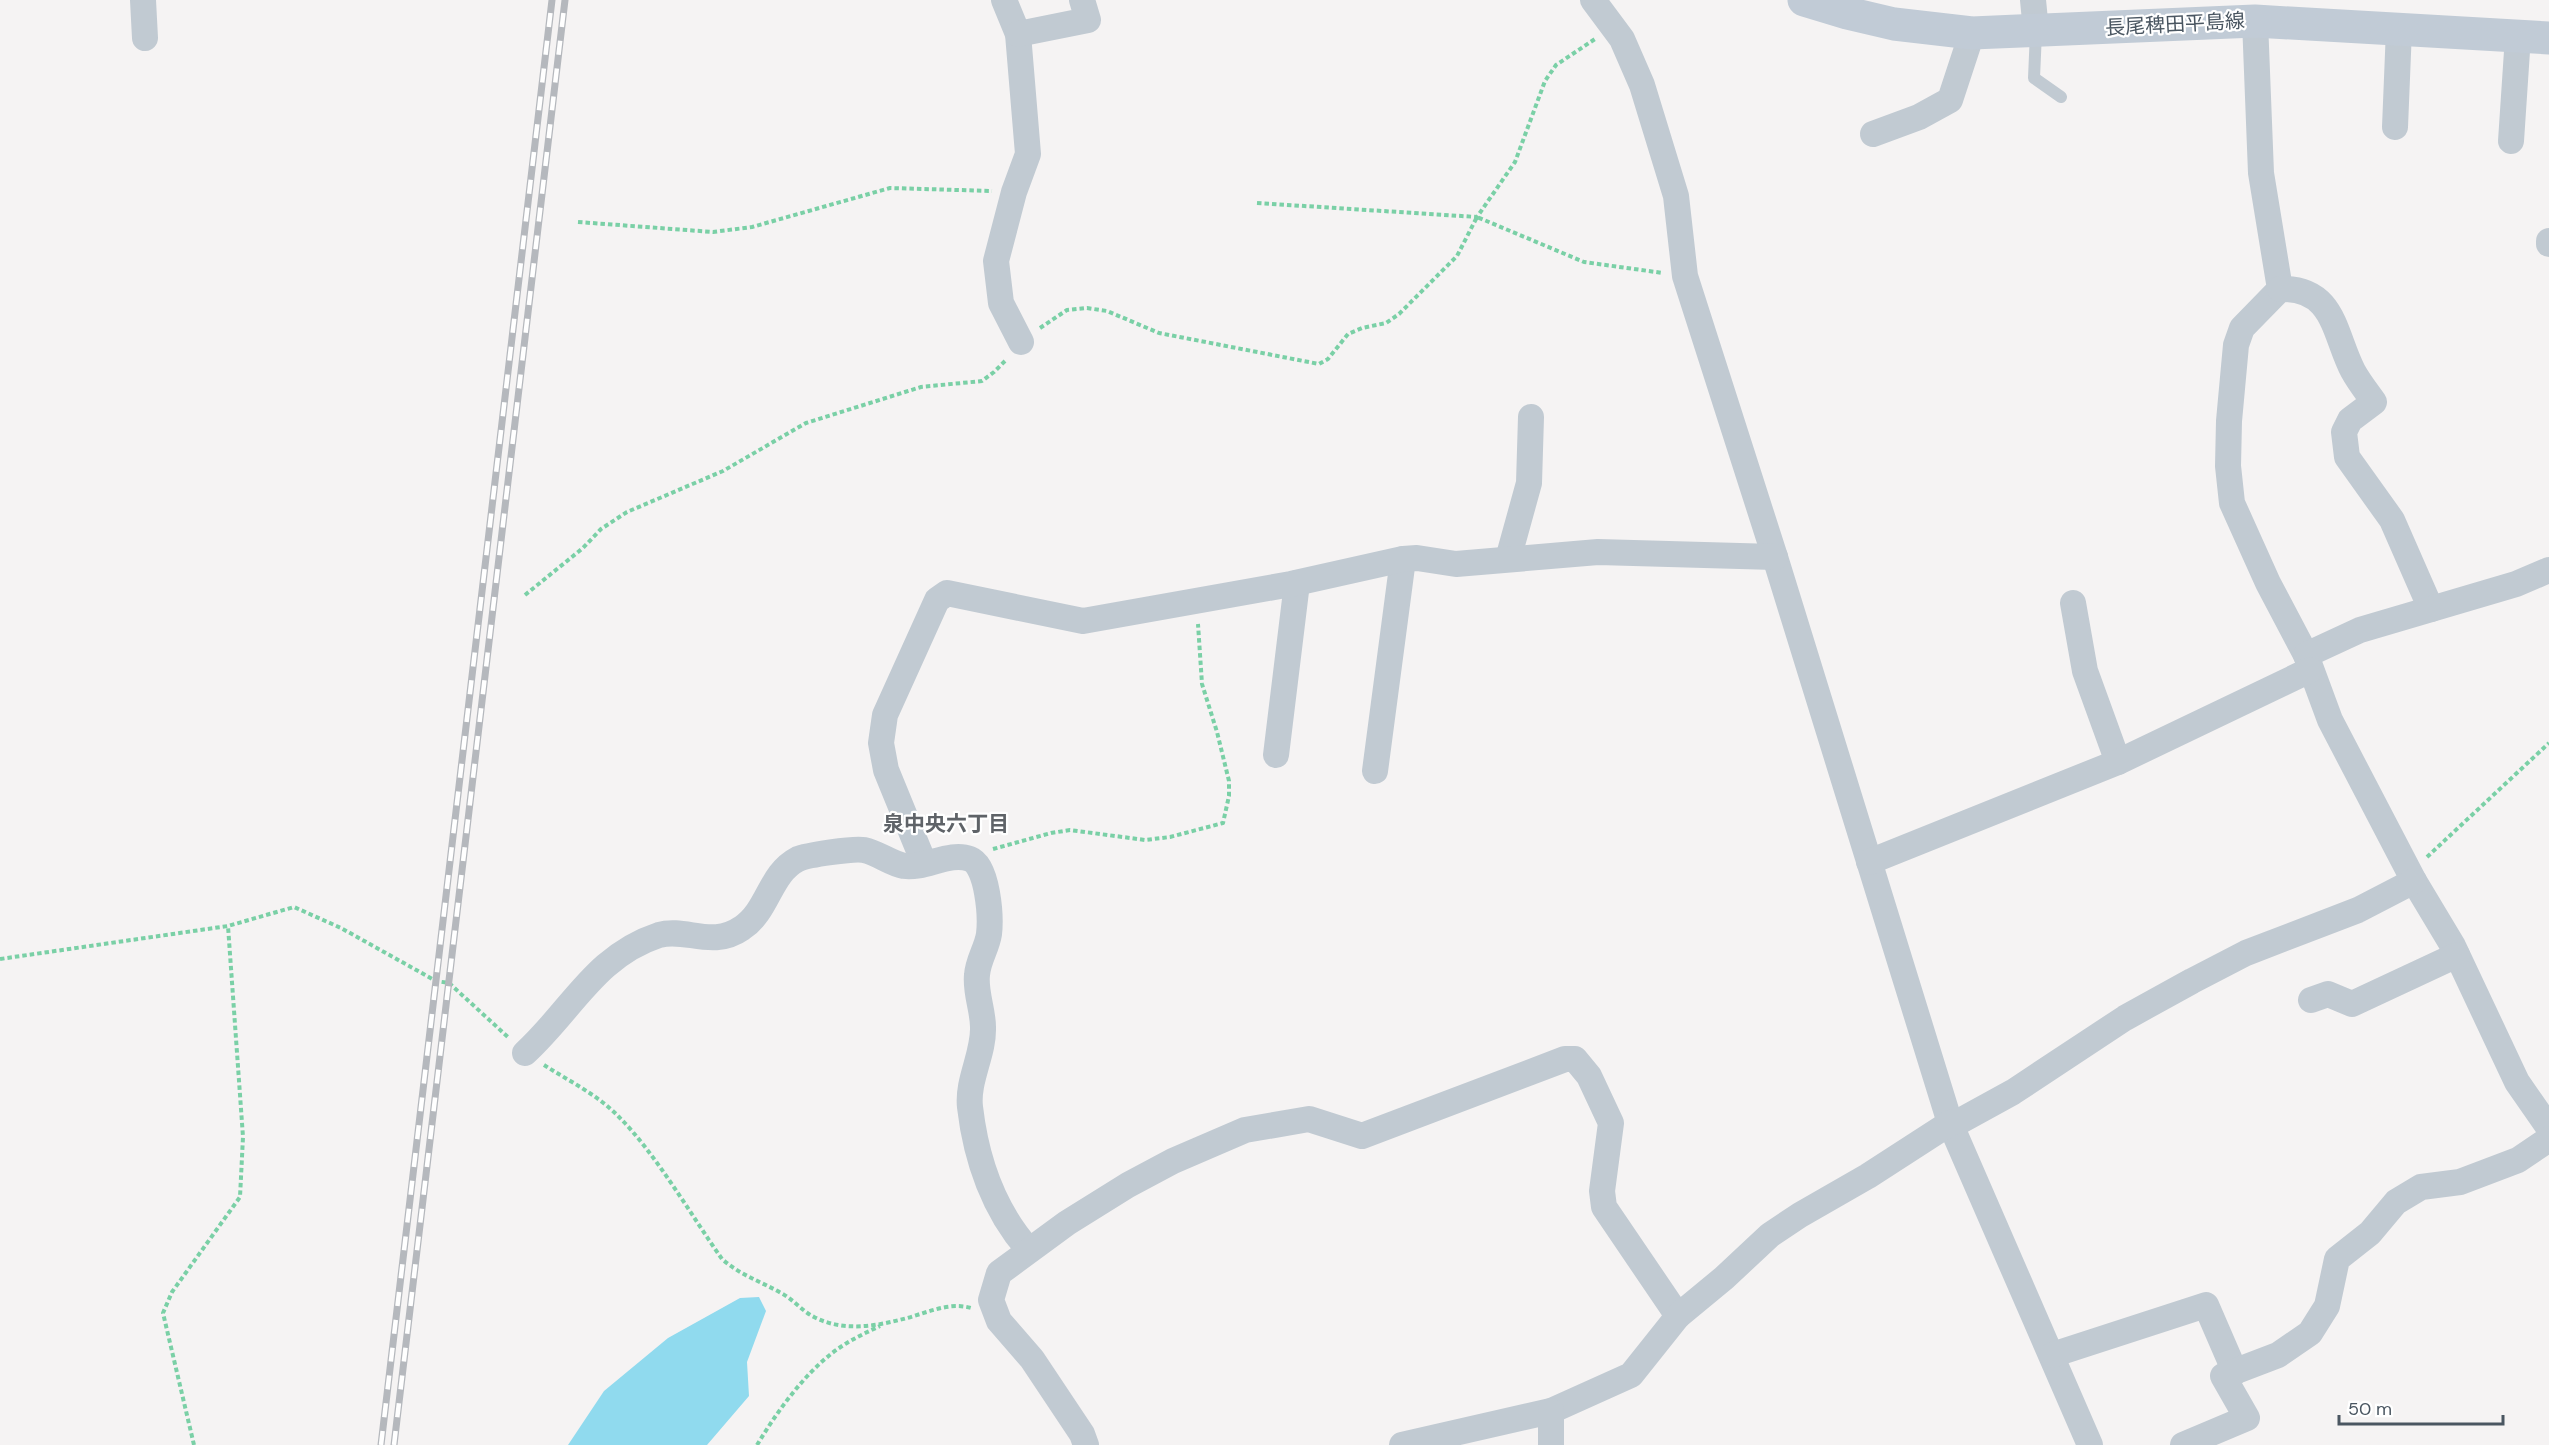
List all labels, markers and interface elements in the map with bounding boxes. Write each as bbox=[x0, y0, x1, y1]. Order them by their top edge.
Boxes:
street label: 長尾稗田平島線 bbox=[2104, 7, 2246, 41]
district label: 泉中央六丁目 bbox=[883, 810, 1009, 838]
scale bar bbox=[2339, 1388, 2502, 1426]
text: 50 m bbox=[2348, 1397, 2392, 1421]

